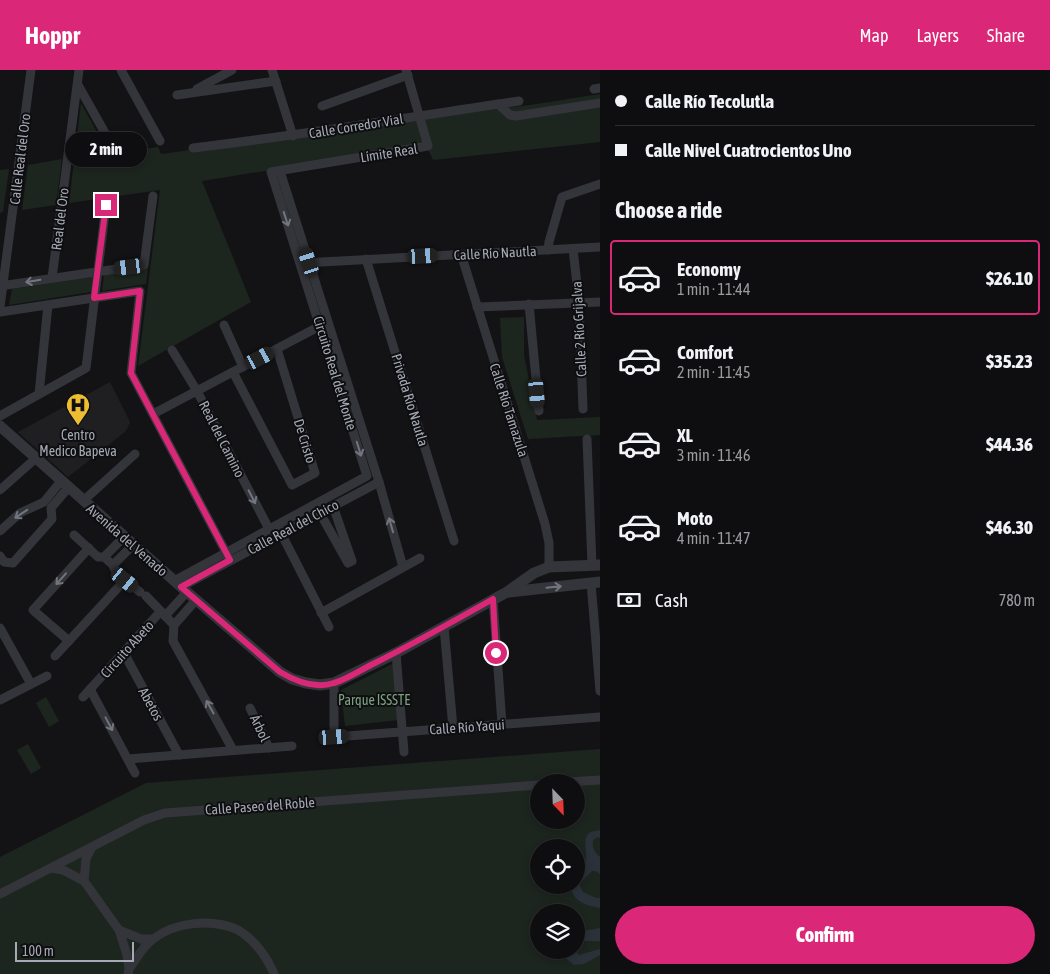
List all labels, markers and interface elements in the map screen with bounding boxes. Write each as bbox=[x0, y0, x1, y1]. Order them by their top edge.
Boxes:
text: Hoppr bbox=[25, 22, 80, 49]
text: Map bbox=[859, 25, 888, 46]
text: Layers bbox=[916, 25, 959, 46]
text: Share bbox=[987, 25, 1025, 46]
text: Calle Río Tecolutla bbox=[645, 90, 774, 112]
street label: Calle Corredor Vial bbox=[308, 111, 405, 141]
street label: Calle Real del Oro bbox=[6, 113, 34, 205]
callout: 2 min bbox=[65, 132, 147, 168]
text: Calle Nivel Cuatrocientos Uno bbox=[645, 139, 852, 161]
text: 2 min bbox=[90, 140, 122, 158]
street label: Límite Real bbox=[359, 141, 419, 165]
street label: Real del Oro bbox=[48, 187, 72, 251]
route end bbox=[95, 194, 117, 216]
text: Choose a ride bbox=[615, 197, 722, 223]
one-way arrow bbox=[282, 210, 291, 226]
street label: Calle Río Nautla bbox=[453, 243, 537, 263]
car bbox=[297, 245, 320, 279]
car bbox=[407, 248, 438, 264]
icon: car bbox=[617, 255, 662, 300]
car bbox=[113, 258, 144, 276]
text: Economy bbox=[677, 258, 741, 280]
text: $26.10 bbox=[986, 267, 1033, 289]
one-way arrow bbox=[25, 276, 41, 286]
text: 1 min · 11:44 bbox=[677, 280, 750, 298]
street label: Calle 2 Río Grijalva bbox=[569, 281, 589, 377]
street label: Circuito Real del Monte bbox=[310, 314, 360, 432]
icon: car bbox=[617, 338, 662, 383]
text: Comfort bbox=[677, 341, 733, 363]
car bbox=[243, 344, 276, 372]
text: $35.23 bbox=[986, 350, 1033, 372]
street label: Privada Río Nautla bbox=[388, 352, 432, 448]
street label: Calle Río Tamazula bbox=[486, 361, 532, 459]
text: 2 min · 11:45 bbox=[677, 363, 750, 381]
car bbox=[528, 377, 545, 409]
hospital icon: Centro Medico Bapeva bbox=[65, 392, 91, 426]
street label: Real del Camino bbox=[196, 398, 248, 480]
street label: De Cristo bbox=[291, 417, 319, 465]
icon: car bbox=[617, 421, 662, 466]
text: XL bbox=[677, 424, 693, 446]
place label: Centro Medico Bapeva bbox=[39, 427, 117, 459]
text: $44.36 bbox=[986, 433, 1033, 455]
one-way arrow bbox=[354, 440, 364, 456]
text: 3 min · 11:46 bbox=[677, 446, 750, 464]
one-way arrow bbox=[247, 489, 257, 504]
street label: Calle Real del Chico bbox=[245, 496, 341, 558]
street label: Avenida del Venado bbox=[83, 501, 171, 579]
icon: car bbox=[617, 504, 662, 549]
text: Moto bbox=[677, 507, 713, 529]
one-way arrow bbox=[14, 510, 28, 520]
text: $46.30 bbox=[986, 516, 1033, 538]
one-way arrow bbox=[385, 517, 395, 533]
text: 4 min · 11:47 bbox=[677, 529, 750, 547]
car bbox=[108, 565, 141, 595]
one-way arrow bbox=[55, 573, 67, 586]
one-way arrow bbox=[545, 582, 561, 592]
icon: cash bbox=[615, 586, 643, 614]
text: Cash bbox=[655, 589, 688, 611]
text: 780 m bbox=[999, 591, 1035, 609]
street label: Circuito Abeto bbox=[97, 617, 157, 681]
route start bbox=[485, 642, 507, 664]
street label: Abetos bbox=[135, 685, 167, 723]
park label: Parque ISSSTE bbox=[338, 692, 410, 708]
one-way arrow bbox=[205, 700, 214, 715]
street label: Árbol bbox=[247, 712, 273, 744]
one-way arrow bbox=[105, 716, 115, 730]
street label: Calle Río Yaqui bbox=[429, 716, 505, 738]
car bbox=[318, 728, 349, 746]
north arrow bbox=[530, 774, 585, 829]
map controls bbox=[530, 774, 585, 959]
street label: Calle Paseo del Roble bbox=[205, 794, 315, 818]
button: locate bbox=[530, 839, 585, 894]
button: layers bbox=[530, 904, 585, 959]
button: Confirm bbox=[615, 906, 1035, 964]
scale bar bbox=[15, 939, 134, 962]
text: 100 m bbox=[22, 943, 54, 959]

